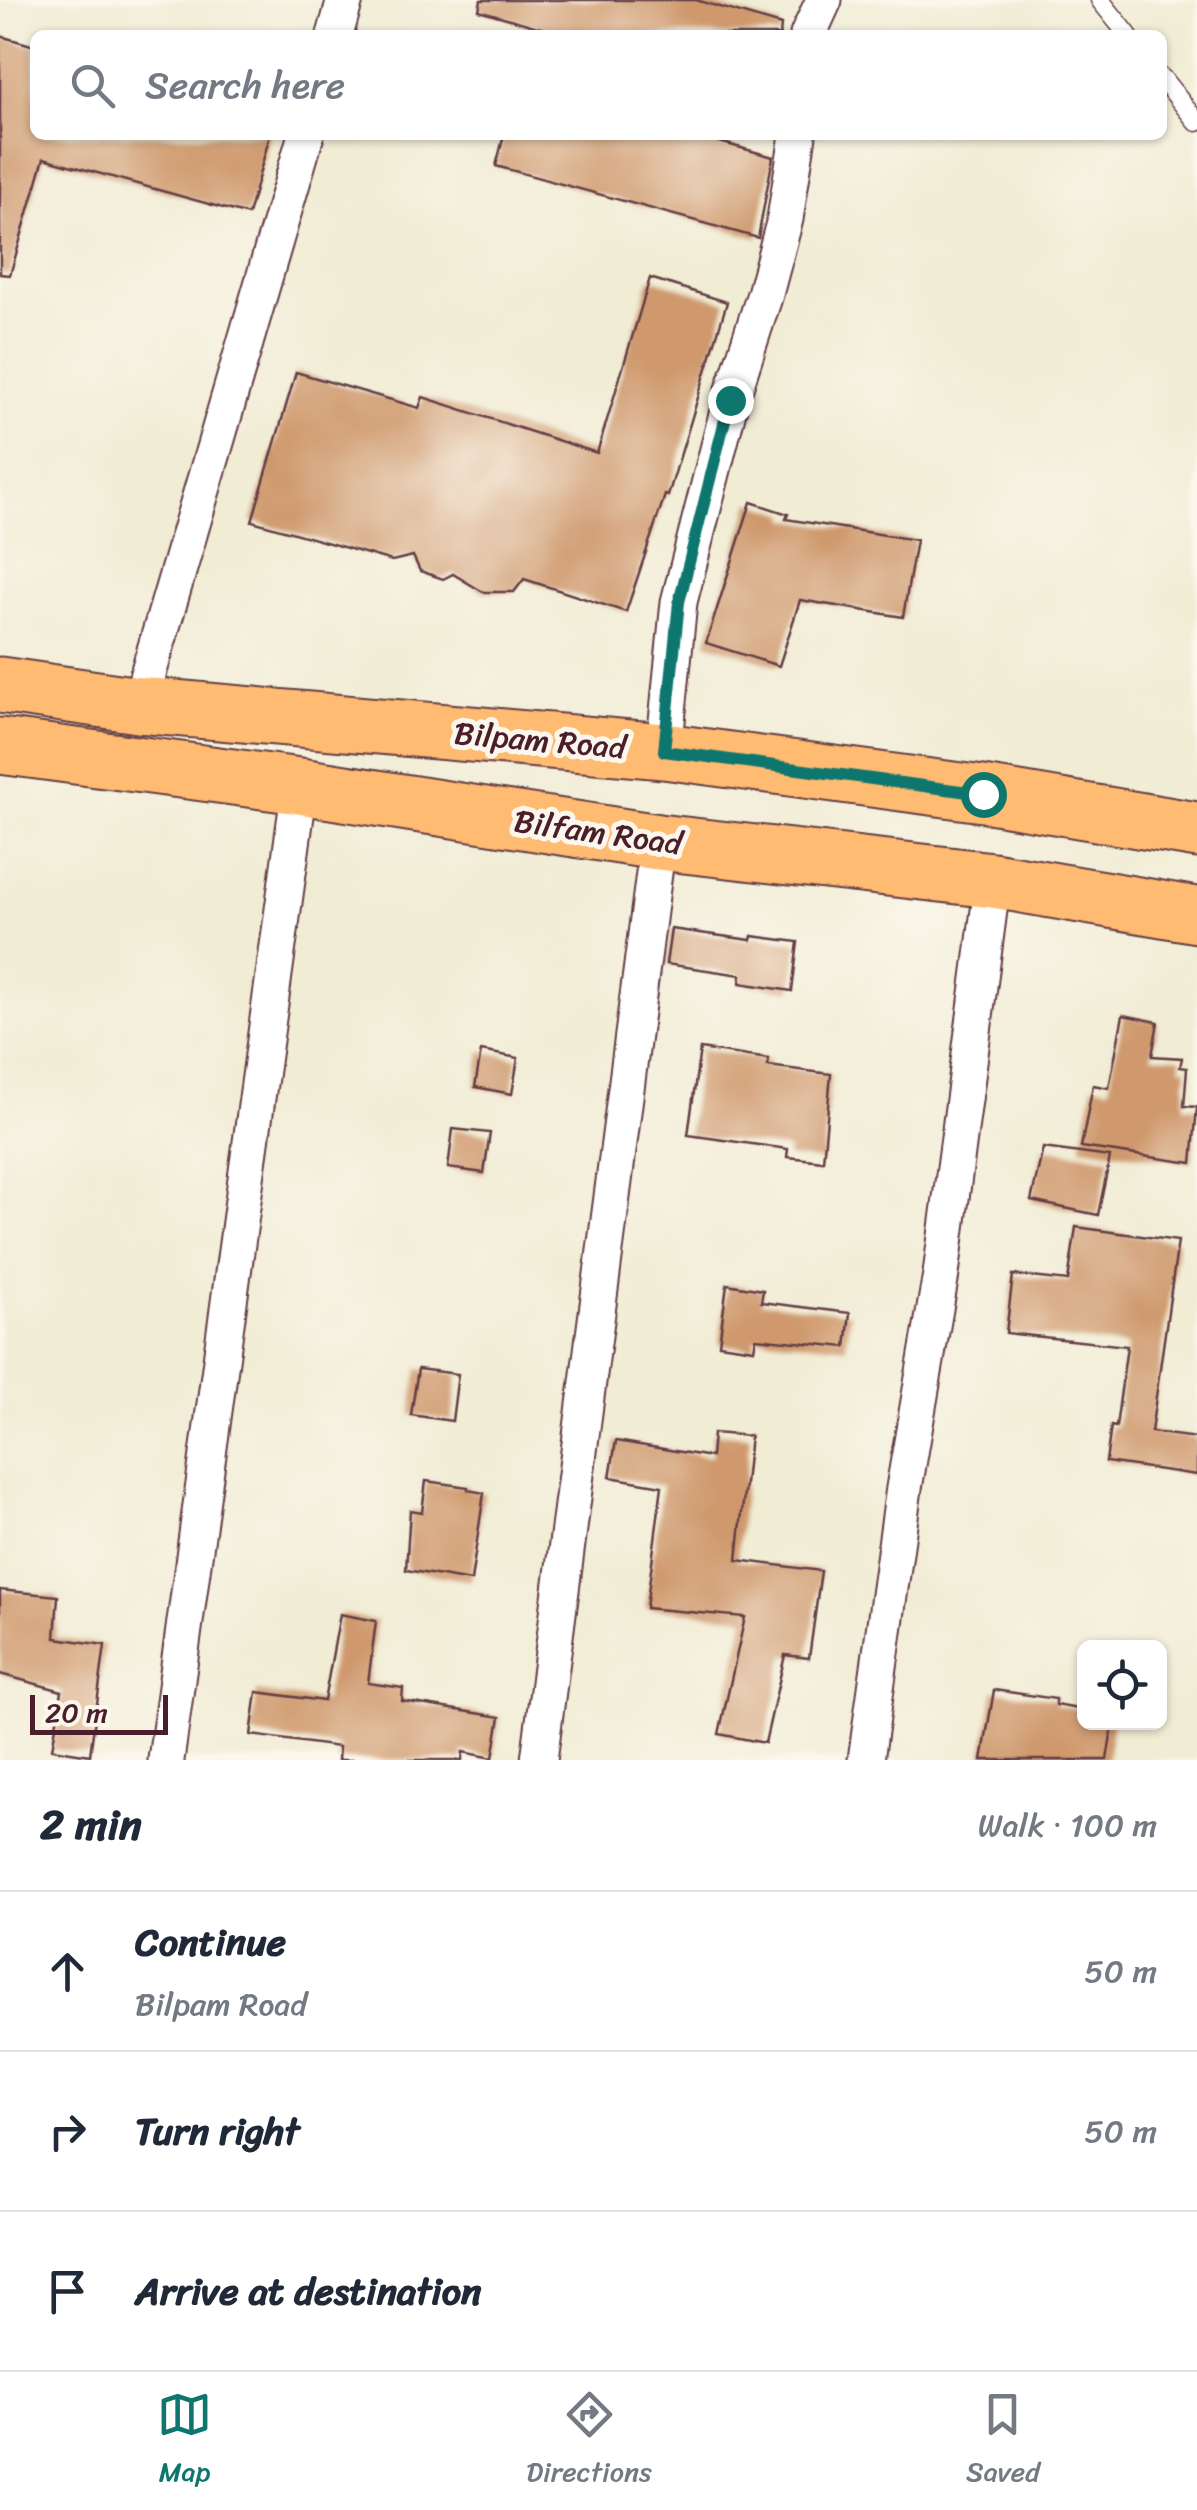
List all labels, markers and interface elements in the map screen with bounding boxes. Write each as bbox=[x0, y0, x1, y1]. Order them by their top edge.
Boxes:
search box bbox=[30, 30, 1167, 140]
text: Search here bbox=[145, 52, 345, 119]
icon: search bbox=[65, 58, 120, 113]
route end bbox=[708, 378, 754, 424]
street label: Bilpam Road bbox=[452, 705, 630, 777]
route start bbox=[961, 772, 1007, 818]
street label: Bilfam Road bbox=[510, 792, 688, 873]
map controls bbox=[1077, 1640, 1167, 1730]
button: locate bbox=[1077, 1640, 1167, 1730]
text: 20 m bbox=[45, 1688, 108, 1737]
scale bar bbox=[30, 1690, 168, 1734]
text: 2 min bbox=[40, 1788, 142, 1862]
text: Walk · 100 m bbox=[978, 1797, 1157, 1854]
text: Continue bbox=[135, 1909, 286, 1976]
text: 50 m bbox=[1084, 1943, 1157, 2000]
icon: ahead bbox=[40, 1944, 95, 1999]
text: Bilpam Road bbox=[135, 1976, 307, 2033]
text: Turn right bbox=[135, 2098, 300, 2165]
text: 50 m bbox=[1084, 2103, 1157, 2160]
icon: right bbox=[40, 2104, 95, 2159]
text: Arrive at destination bbox=[135, 2258, 482, 2325]
icon: arrive bbox=[40, 2264, 95, 2319]
tab: Map bbox=[157, 2387, 212, 2496]
tab: Directions bbox=[526, 2387, 652, 2496]
tab: Saved bbox=[966, 2387, 1040, 2496]

